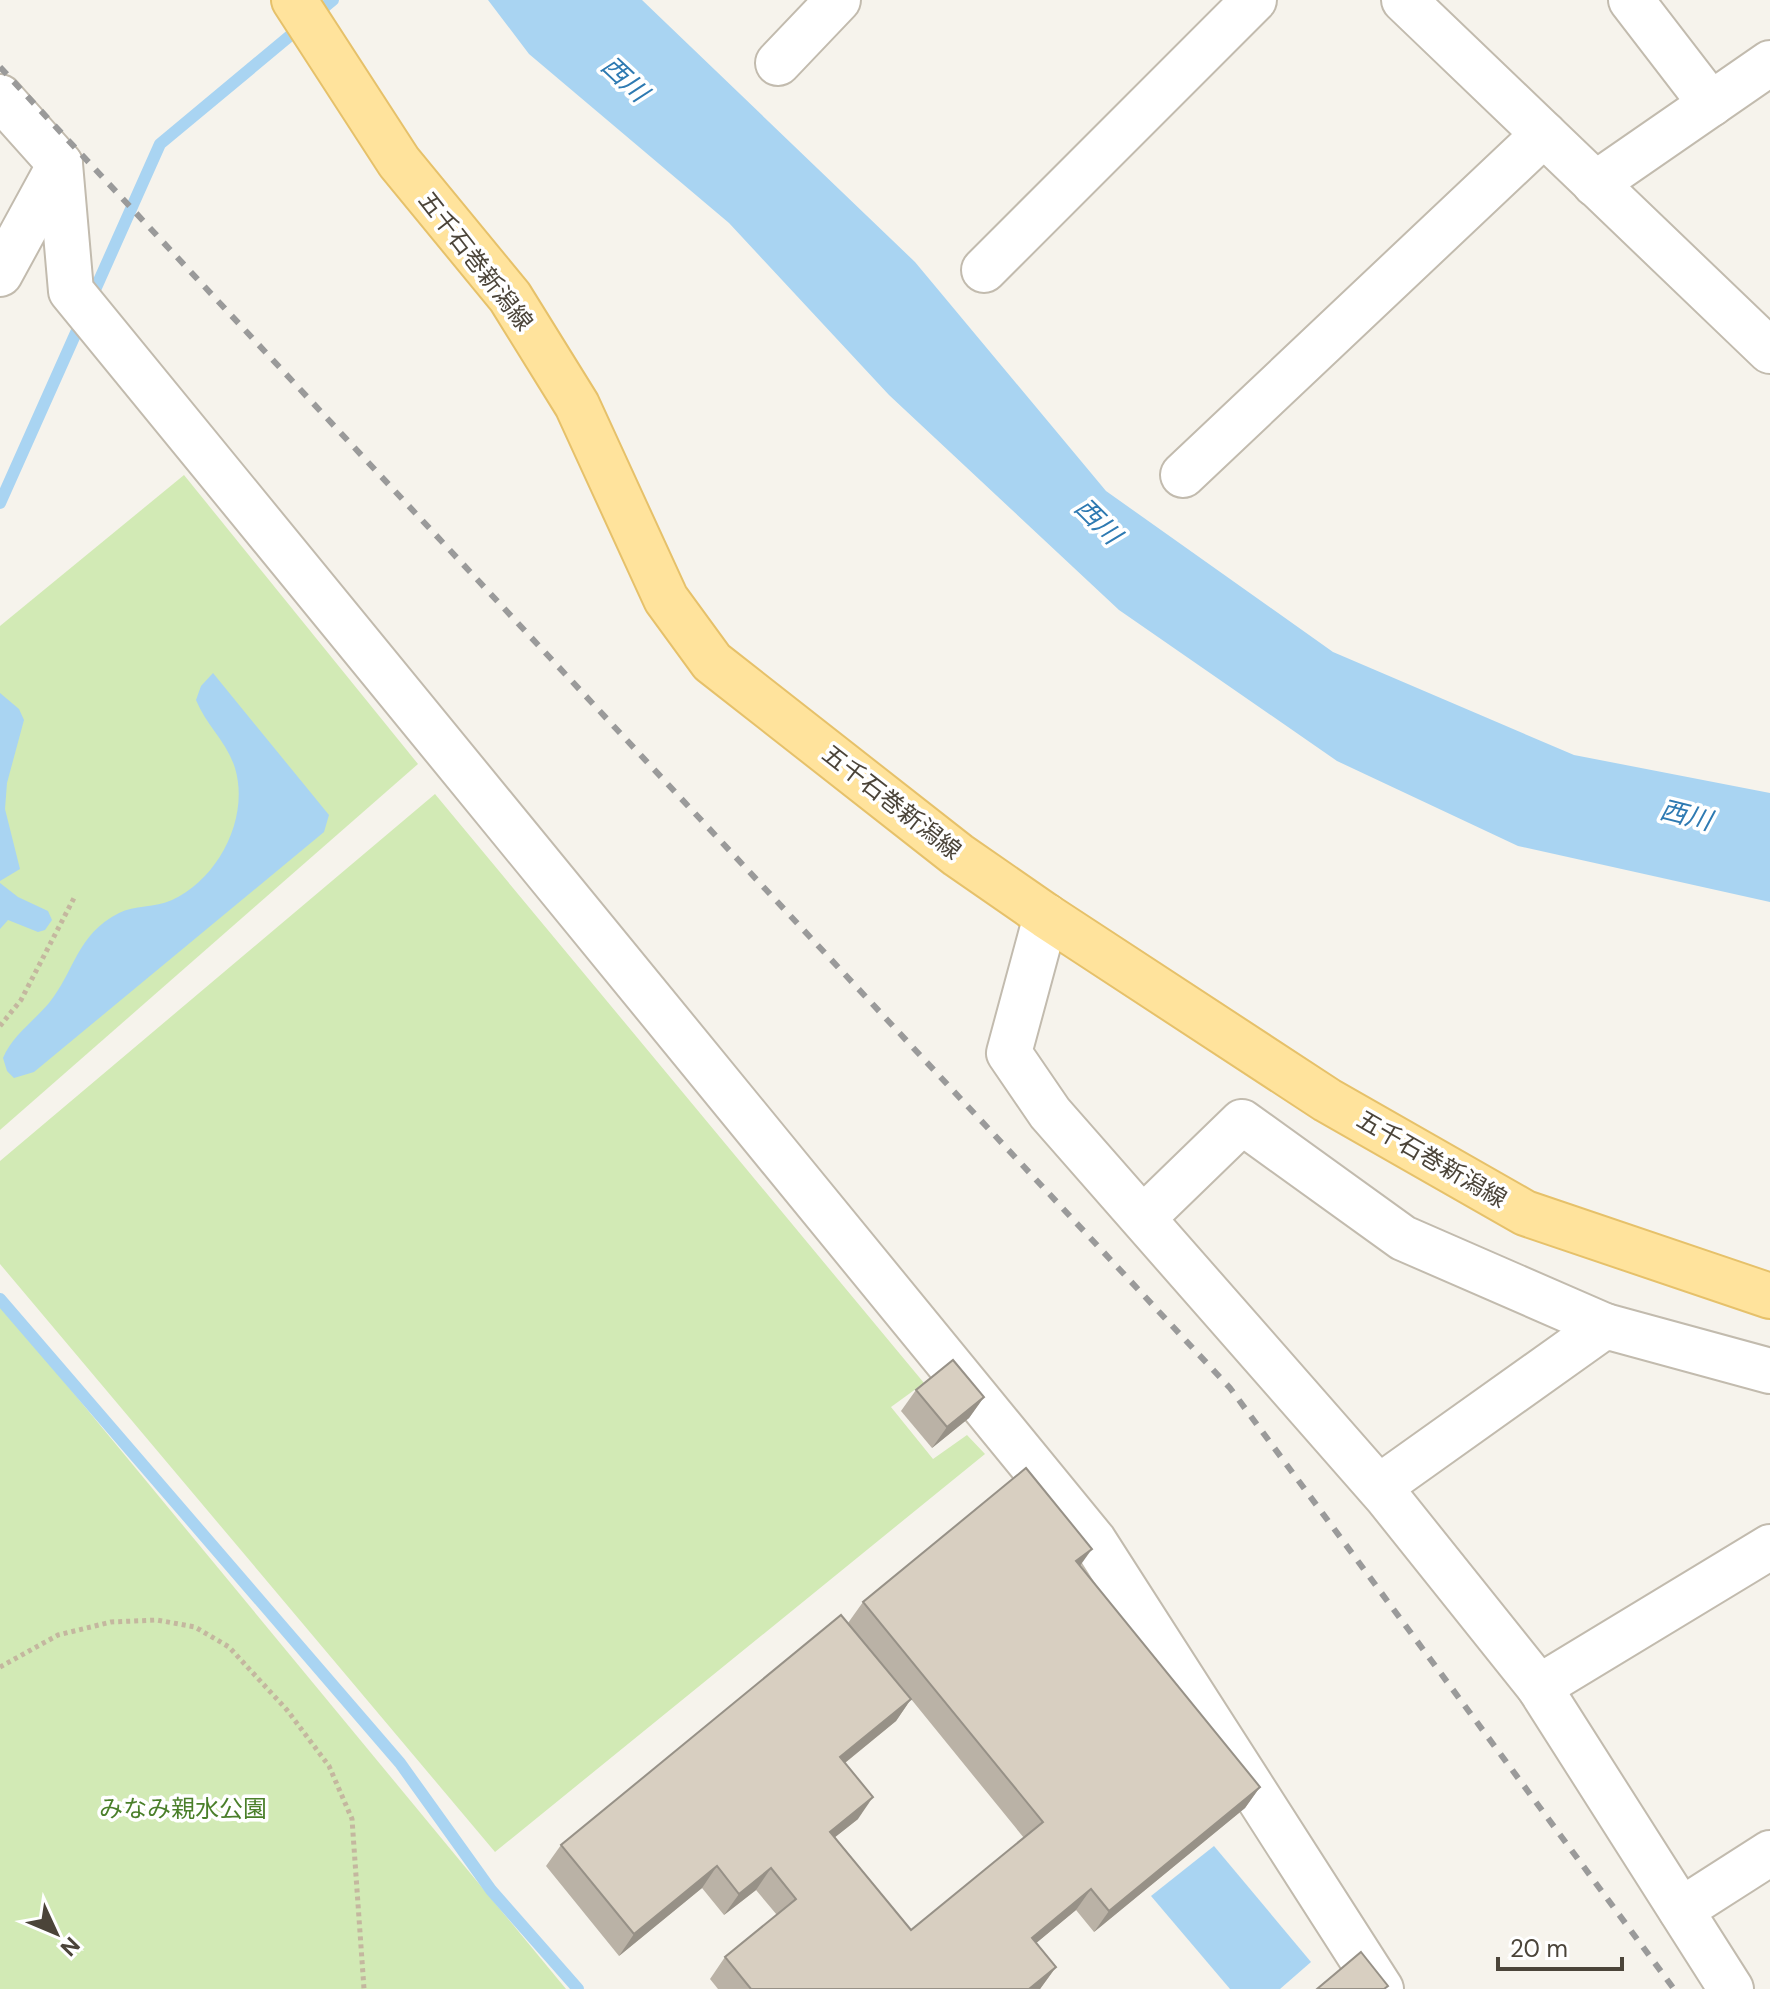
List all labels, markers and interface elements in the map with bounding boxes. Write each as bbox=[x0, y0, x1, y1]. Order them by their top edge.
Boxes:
water label: 西川 bbox=[594, 49, 658, 111]
street label: 五千石巻新潟線 bbox=[412, 185, 540, 337]
water label: 西川 bbox=[1068, 491, 1131, 554]
street label: 五千石巻新潟線 bbox=[816, 738, 968, 866]
water label: 西川 bbox=[1657, 792, 1718, 839]
street label: 五千石巻新潟線 bbox=[1352, 1104, 1512, 1214]
park label: みなみ親水公園 bbox=[99, 1793, 267, 1824]
north arrow bbox=[16, 1893, 96, 1973]
scale bar bbox=[1498, 1921, 1622, 1971]
text: N bbox=[54, 1931, 86, 1962]
text: 20 m bbox=[1510, 1933, 1568, 1964]

